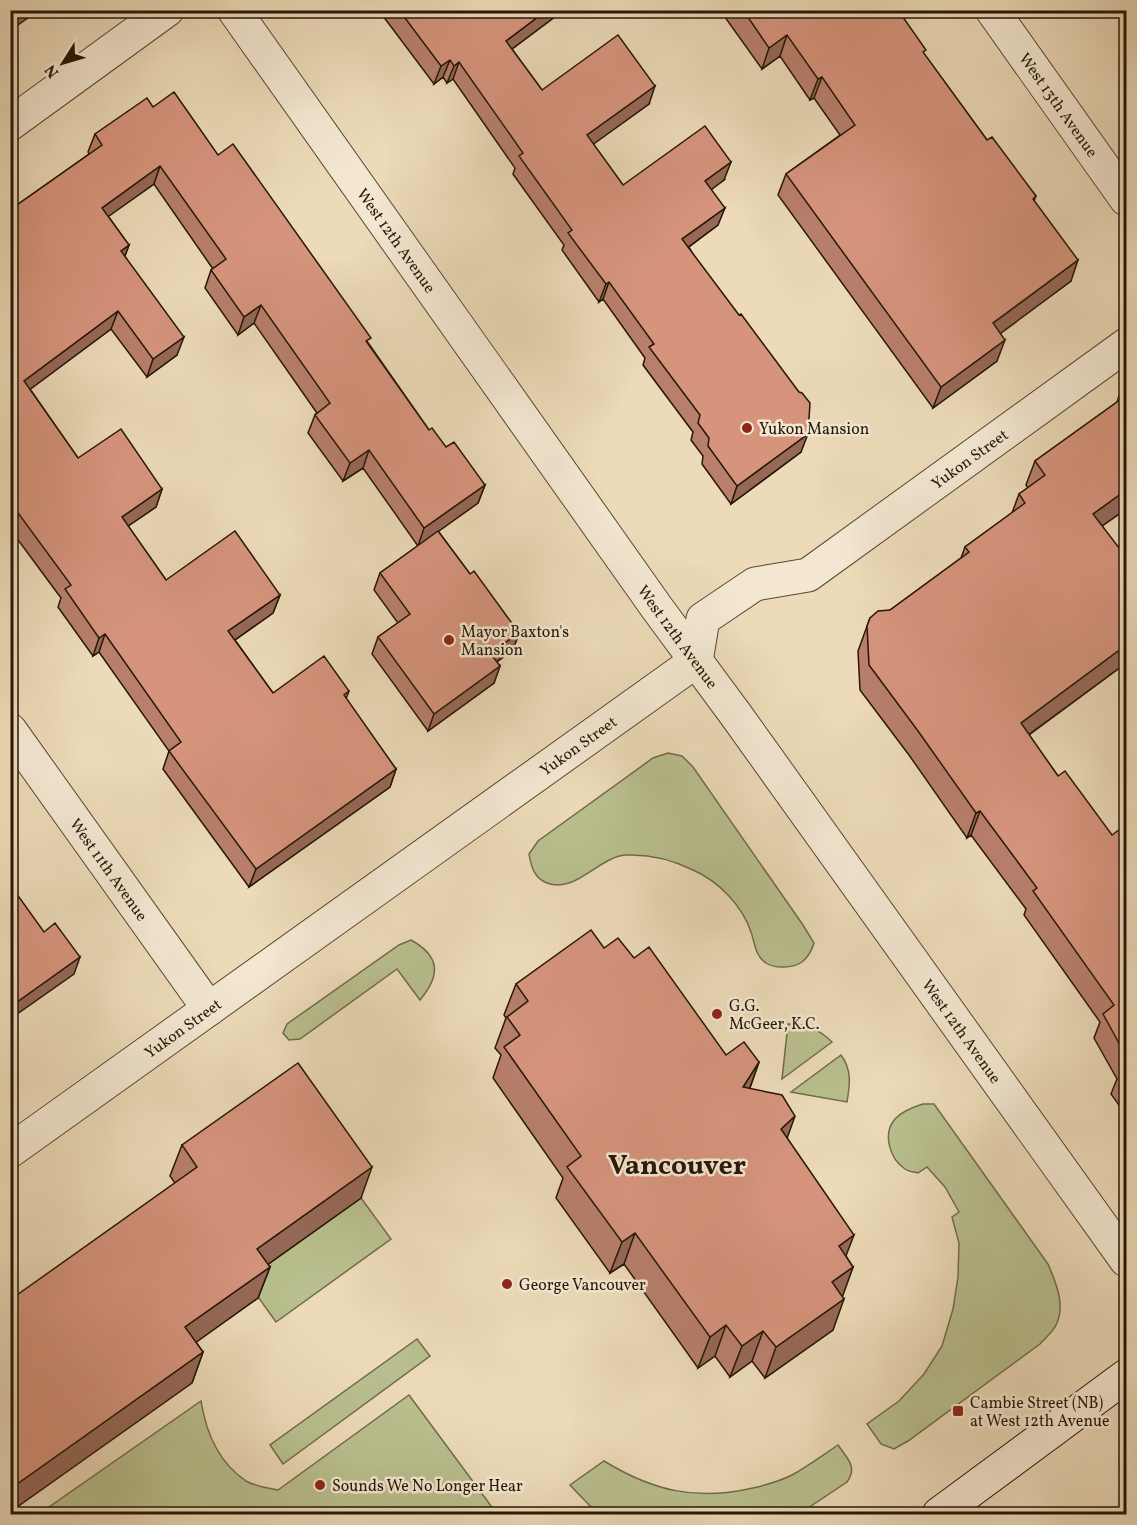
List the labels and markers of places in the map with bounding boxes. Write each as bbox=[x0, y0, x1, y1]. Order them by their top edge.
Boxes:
place label: Yukon Mansion bbox=[759, 419, 869, 441]
marker: Yukon Mansion bbox=[740, 421, 754, 435]
place label: Mayor Baxton's Mansion bbox=[461, 622, 569, 662]
marker: Mayor Baxton's Mansion bbox=[442, 633, 456, 647]
place label: G.G. McGeer, K.C. bbox=[729, 996, 820, 1036]
marker: G.G. McGeer, K.C. bbox=[710, 1007, 724, 1021]
place label: George Vancouver bbox=[519, 1275, 646, 1297]
marker: George Vancouver bbox=[500, 1277, 514, 1291]
place label: Cambie Street (NB) at West 12th Avenue bbox=[970, 1393, 1110, 1433]
marker: Cambie Street (NB) at West 12th Avenue bbox=[951, 1404, 965, 1418]
place label: Sounds We No Longer Hear bbox=[332, 1476, 523, 1498]
marker: Sounds We No Longer Hear bbox=[313, 1478, 327, 1492]

